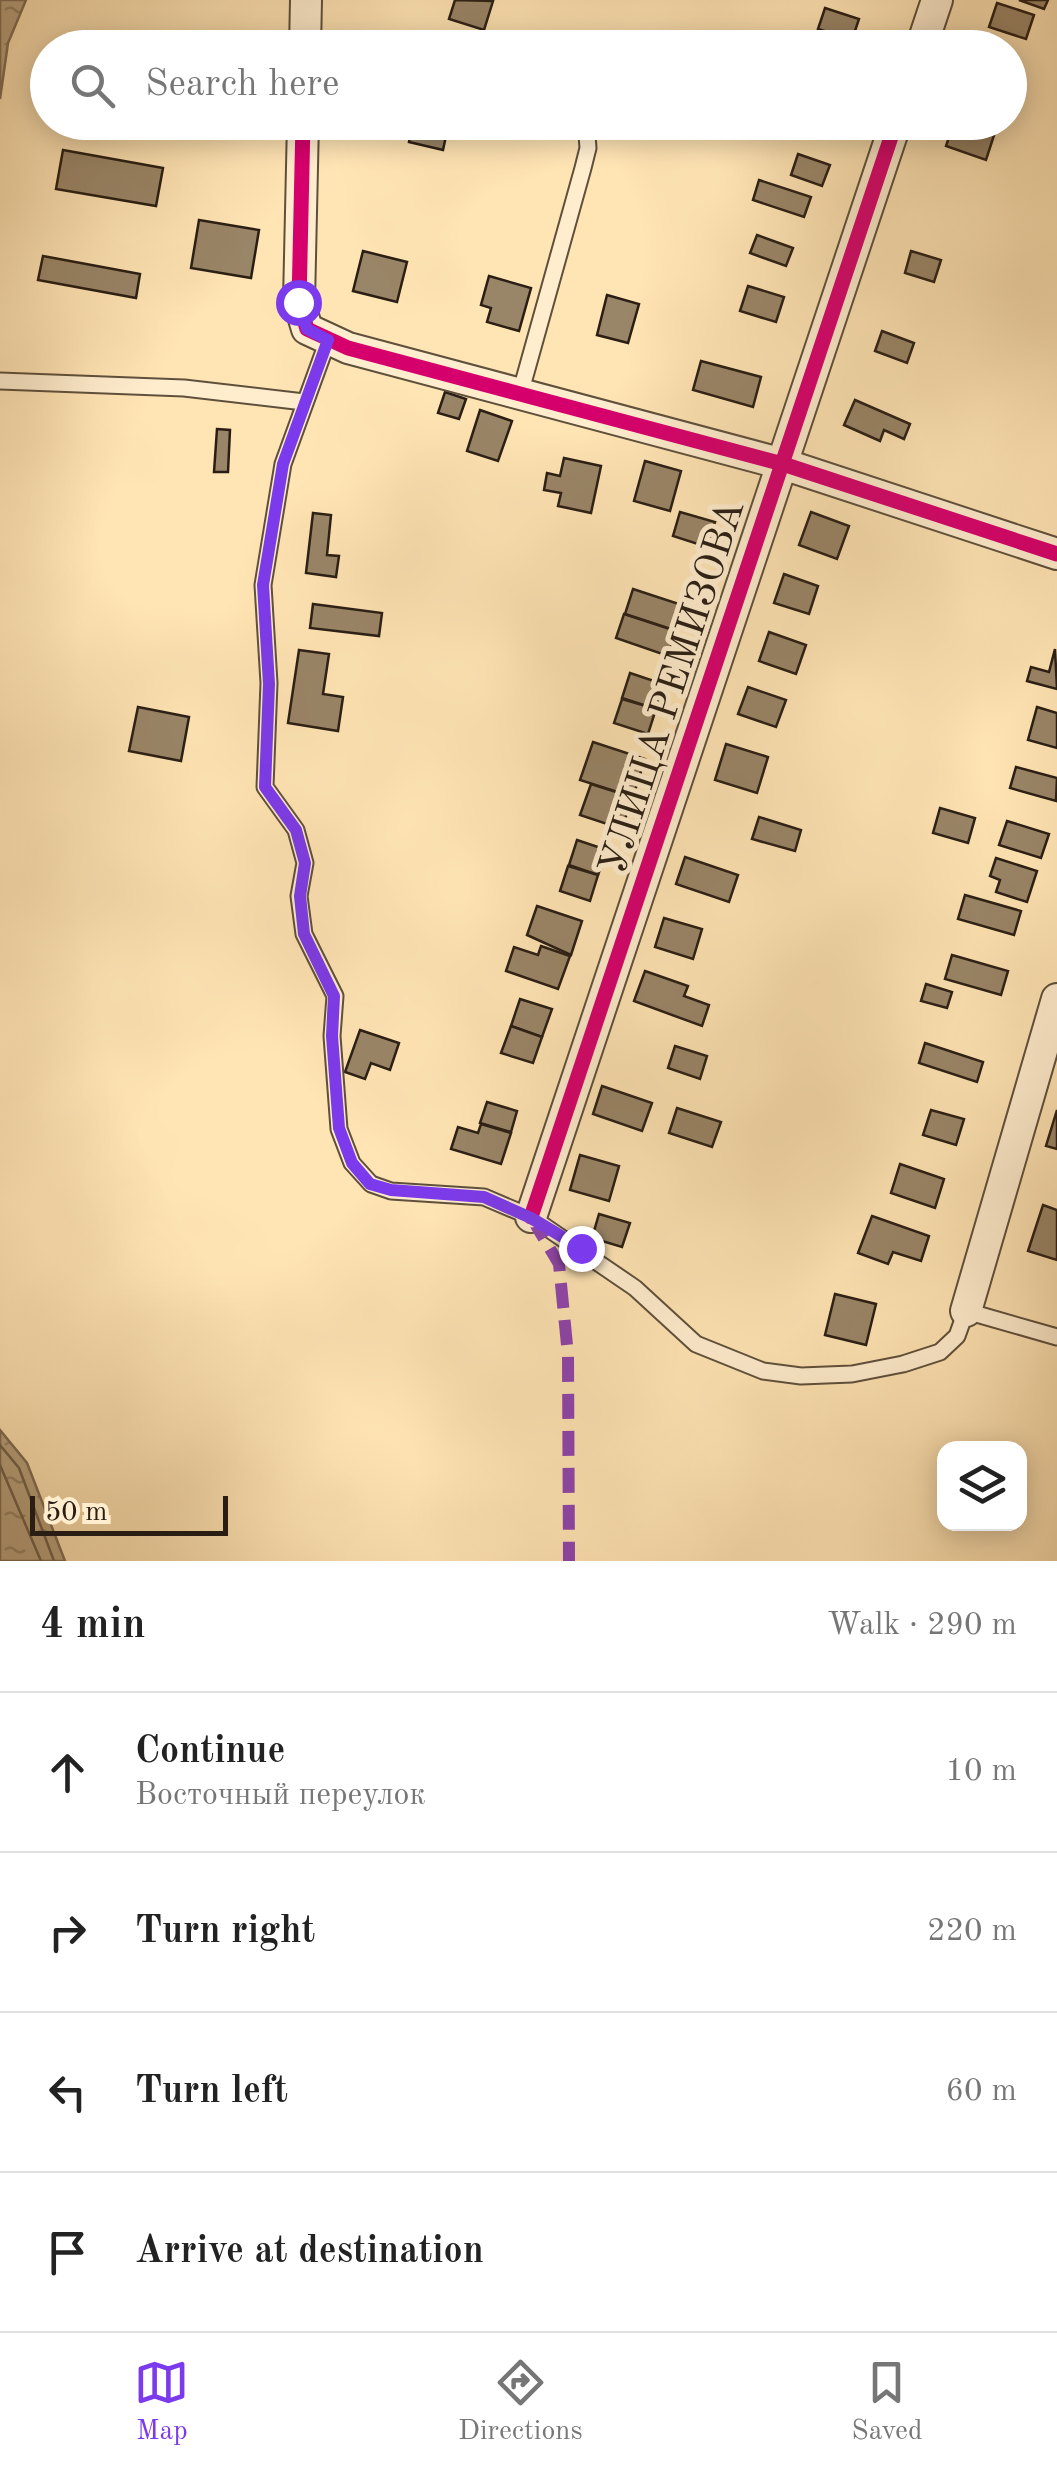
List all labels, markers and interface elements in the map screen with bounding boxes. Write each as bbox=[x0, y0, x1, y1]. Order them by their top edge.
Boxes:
search box bbox=[30, 30, 1027, 140]
icon: search bbox=[65, 58, 120, 113]
text: Search here bbox=[145, 66, 340, 104]
route start bbox=[276, 280, 322, 326]
street label: УЛИЦА РЕМИЗОВА bbox=[594, 496, 754, 880]
route end bbox=[559, 1226, 605, 1272]
map controls bbox=[937, 1441, 1027, 1531]
button: layers bbox=[937, 1441, 1027, 1531]
scale bar bbox=[30, 1491, 228, 1536]
text: 50 m bbox=[45, 1499, 108, 1527]
text: 4 min bbox=[40, 1605, 146, 1647]
text: Walk · 290 m bbox=[827, 1610, 1017, 1642]
text: Continue bbox=[135, 1733, 285, 1771]
icon: ahead bbox=[40, 1745, 95, 1800]
text: 10 m bbox=[946, 1756, 1017, 1788]
text: Восточный переулок bbox=[135, 1780, 426, 1812]
icon: right bbox=[40, 1905, 95, 1960]
text: Turn right bbox=[135, 1913, 315, 1951]
text: 220 m bbox=[927, 1916, 1017, 1948]
icon: left bbox=[40, 2065, 95, 2120]
text: Turn left bbox=[135, 2073, 288, 2111]
text: 60 m bbox=[946, 2076, 1017, 2108]
icon: arrive bbox=[40, 2225, 95, 2280]
text: Arrive at destination bbox=[135, 2233, 484, 2271]
tab: Map bbox=[134, 2355, 189, 2450]
tab: Directions bbox=[458, 2355, 583, 2450]
tab: Saved bbox=[851, 2355, 923, 2450]

